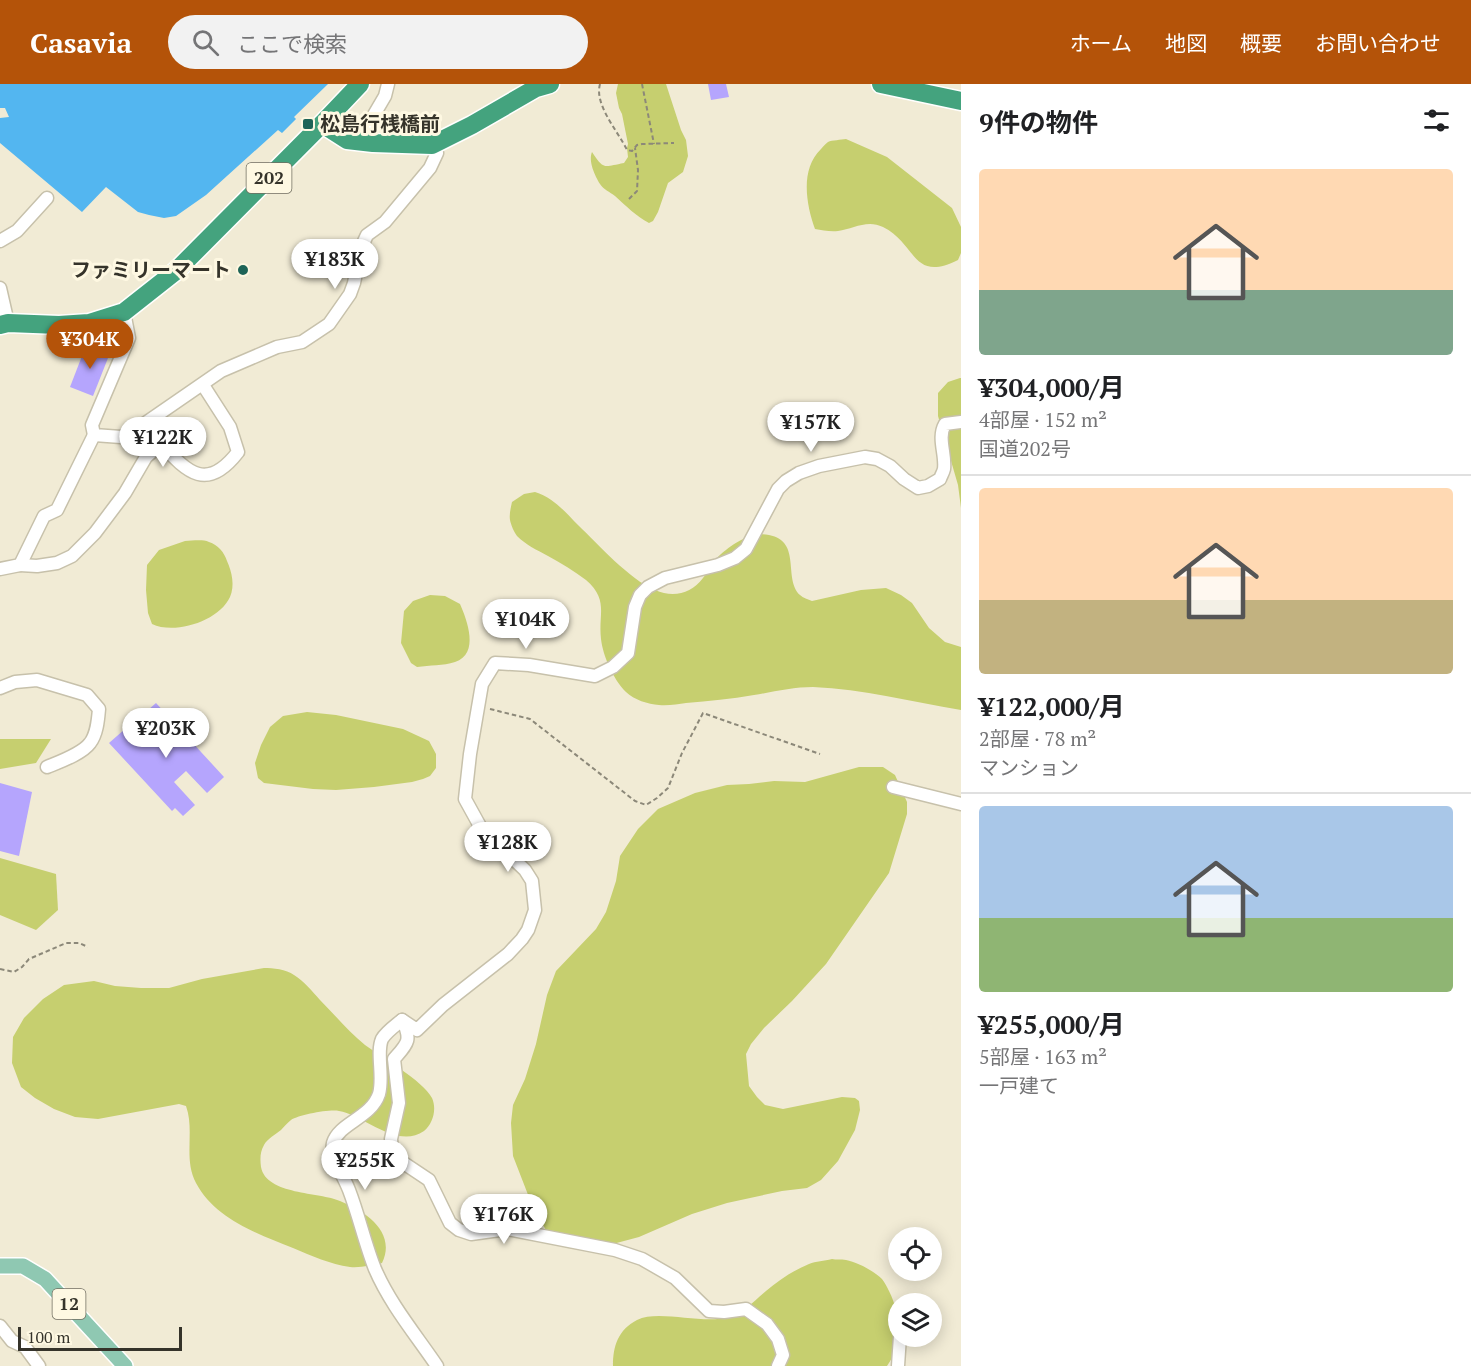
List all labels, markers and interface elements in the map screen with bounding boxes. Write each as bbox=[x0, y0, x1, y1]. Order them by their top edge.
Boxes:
search box bbox=[168, 15, 588, 69]
text: Casavia bbox=[30, 24, 132, 61]
icon: search bbox=[189, 26, 222, 59]
text: ここで検索 bbox=[237, 29, 347, 58]
text: ホーム bbox=[1070, 29, 1132, 57]
text: 地図 bbox=[1165, 29, 1207, 57]
text: 概要 bbox=[1240, 29, 1282, 57]
text: お問い合わせ bbox=[1315, 29, 1441, 57]
icon: filters bbox=[1420, 104, 1453, 137]
text: 9件の物件 bbox=[979, 105, 1098, 139]
place label: 松島行桟橋前 bbox=[320, 110, 440, 137]
marker: 松島行桟橋前 bbox=[301, 117, 315, 131]
road number: 202 bbox=[246, 163, 292, 193]
icon: home bbox=[1162, 208, 1270, 316]
pin: ¥183K bbox=[293, 239, 377, 290]
text: ¥183K bbox=[305, 245, 365, 272]
place label: ファミリーマート bbox=[71, 256, 231, 283]
marker: ファミリーマート bbox=[236, 263, 250, 277]
pin: ¥304K bbox=[48, 319, 132, 370]
text: ¥304K bbox=[60, 325, 120, 352]
text: ¥304,000/月 bbox=[979, 370, 1125, 404]
pin: ¥157K bbox=[769, 402, 853, 453]
text: 4部屋 · 152 m² bbox=[979, 406, 1107, 433]
text: ¥157K bbox=[781, 408, 841, 435]
pin: ¥122K bbox=[121, 417, 205, 468]
text: ¥122K bbox=[133, 423, 193, 450]
text: 国道202号 bbox=[979, 435, 1071, 462]
icon: home bbox=[1162, 527, 1270, 635]
pin: ¥104K bbox=[484, 599, 568, 650]
text: ¥104K bbox=[496, 605, 556, 632]
text: ¥122,000/月 bbox=[979, 689, 1125, 723]
pin: ¥203K bbox=[124, 708, 208, 759]
text: ¥203K bbox=[136, 714, 196, 741]
text: 2部屋 · 78 m² bbox=[979, 725, 1096, 752]
text: マンション bbox=[979, 754, 1079, 781]
pin: ¥128K bbox=[466, 822, 550, 873]
text: ¥128K bbox=[478, 828, 538, 855]
icon: home bbox=[1162, 845, 1270, 953]
text: ¥255,000/月 bbox=[979, 1007, 1125, 1041]
text: 5部屋 · 163 m² bbox=[979, 1043, 1107, 1070]
text: 一戸建て bbox=[979, 1072, 1059, 1099]
pin: ¥255K bbox=[323, 1140, 407, 1191]
text: ¥255K bbox=[335, 1146, 395, 1173]
pin: ¥176K bbox=[462, 1194, 546, 1245]
text: ¥176K bbox=[474, 1200, 534, 1227]
map controls bbox=[888, 1227, 942, 1347]
button: locate bbox=[888, 1227, 942, 1281]
road number: 12 bbox=[52, 1289, 86, 1319]
button: layers bbox=[888, 1293, 942, 1347]
scale bar bbox=[18, 1324, 182, 1352]
text: 100 m bbox=[27, 1326, 70, 1348]

